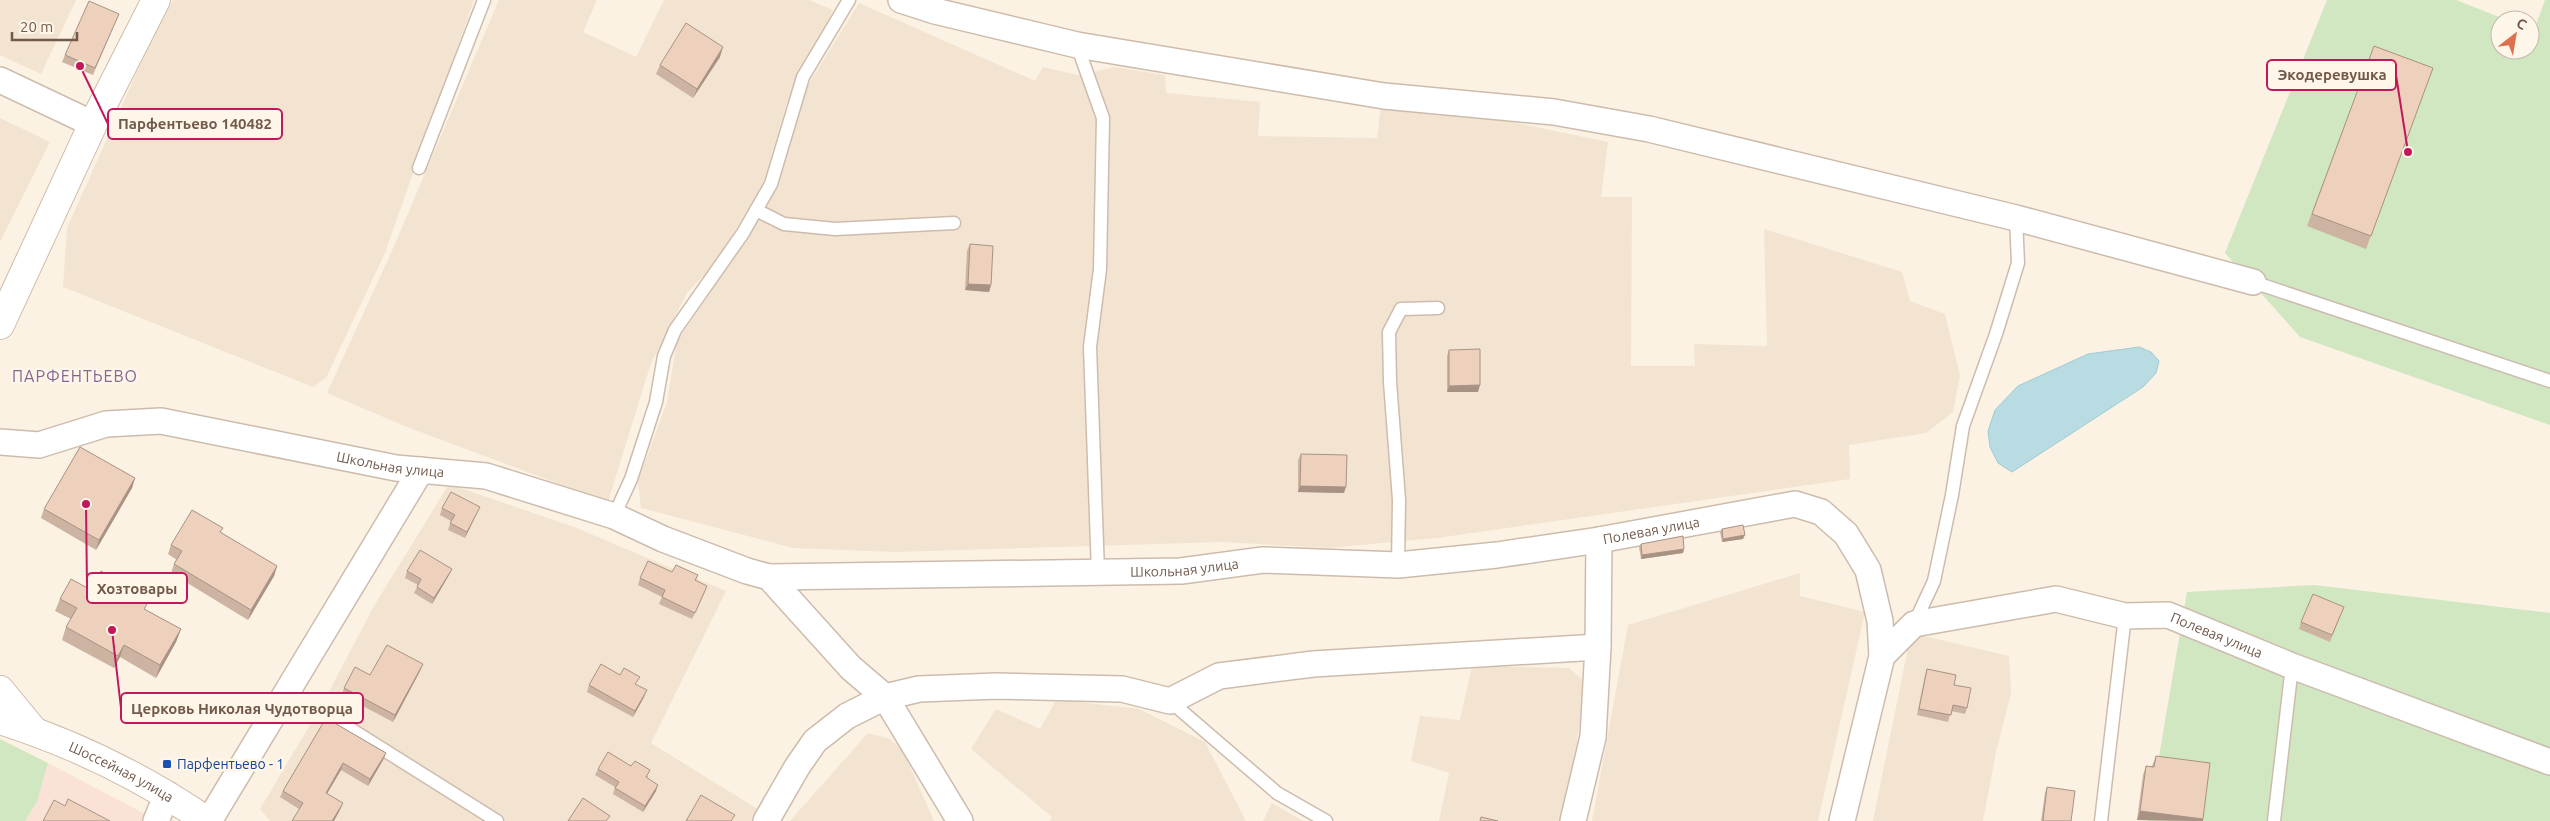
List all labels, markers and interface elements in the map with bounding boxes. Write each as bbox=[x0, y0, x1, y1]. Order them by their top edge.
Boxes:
scale bar bbox=[12, 10, 78, 42]
north arrow bbox=[2490, 10, 2540, 60]
text: С bbox=[2514, 15, 2530, 33]
text: 20 m bbox=[20, 18, 53, 35]
callout: Экодеревушка bbox=[2267, 60, 2396, 90]
text: Экодеревушка bbox=[2277, 66, 2387, 83]
callout: Парфентьево 140482 bbox=[108, 109, 282, 139]
text: Парфентьево 140482 bbox=[118, 115, 272, 132]
district label: ПАРФЕНТЬЕВО bbox=[12, 367, 138, 385]
street label: Школьная улица bbox=[335, 448, 445, 480]
street label: Полевая улица bbox=[1602, 514, 1701, 547]
street label: Школьная улица bbox=[1130, 555, 1240, 580]
callout: Хозтовары bbox=[87, 573, 187, 603]
text: Хозтовары bbox=[97, 580, 177, 597]
street label: Полевая улица bbox=[2168, 609, 2265, 661]
callout: Церковь Николая Чудотворца bbox=[121, 693, 363, 723]
text: Церковь Николая Чудотворца bbox=[131, 700, 353, 717]
street label: Шоссейная улица bbox=[66, 738, 176, 805]
place label: Парфентьево - 1 bbox=[177, 756, 284, 772]
marker: Парфентьево - 1 bbox=[161, 758, 173, 770]

